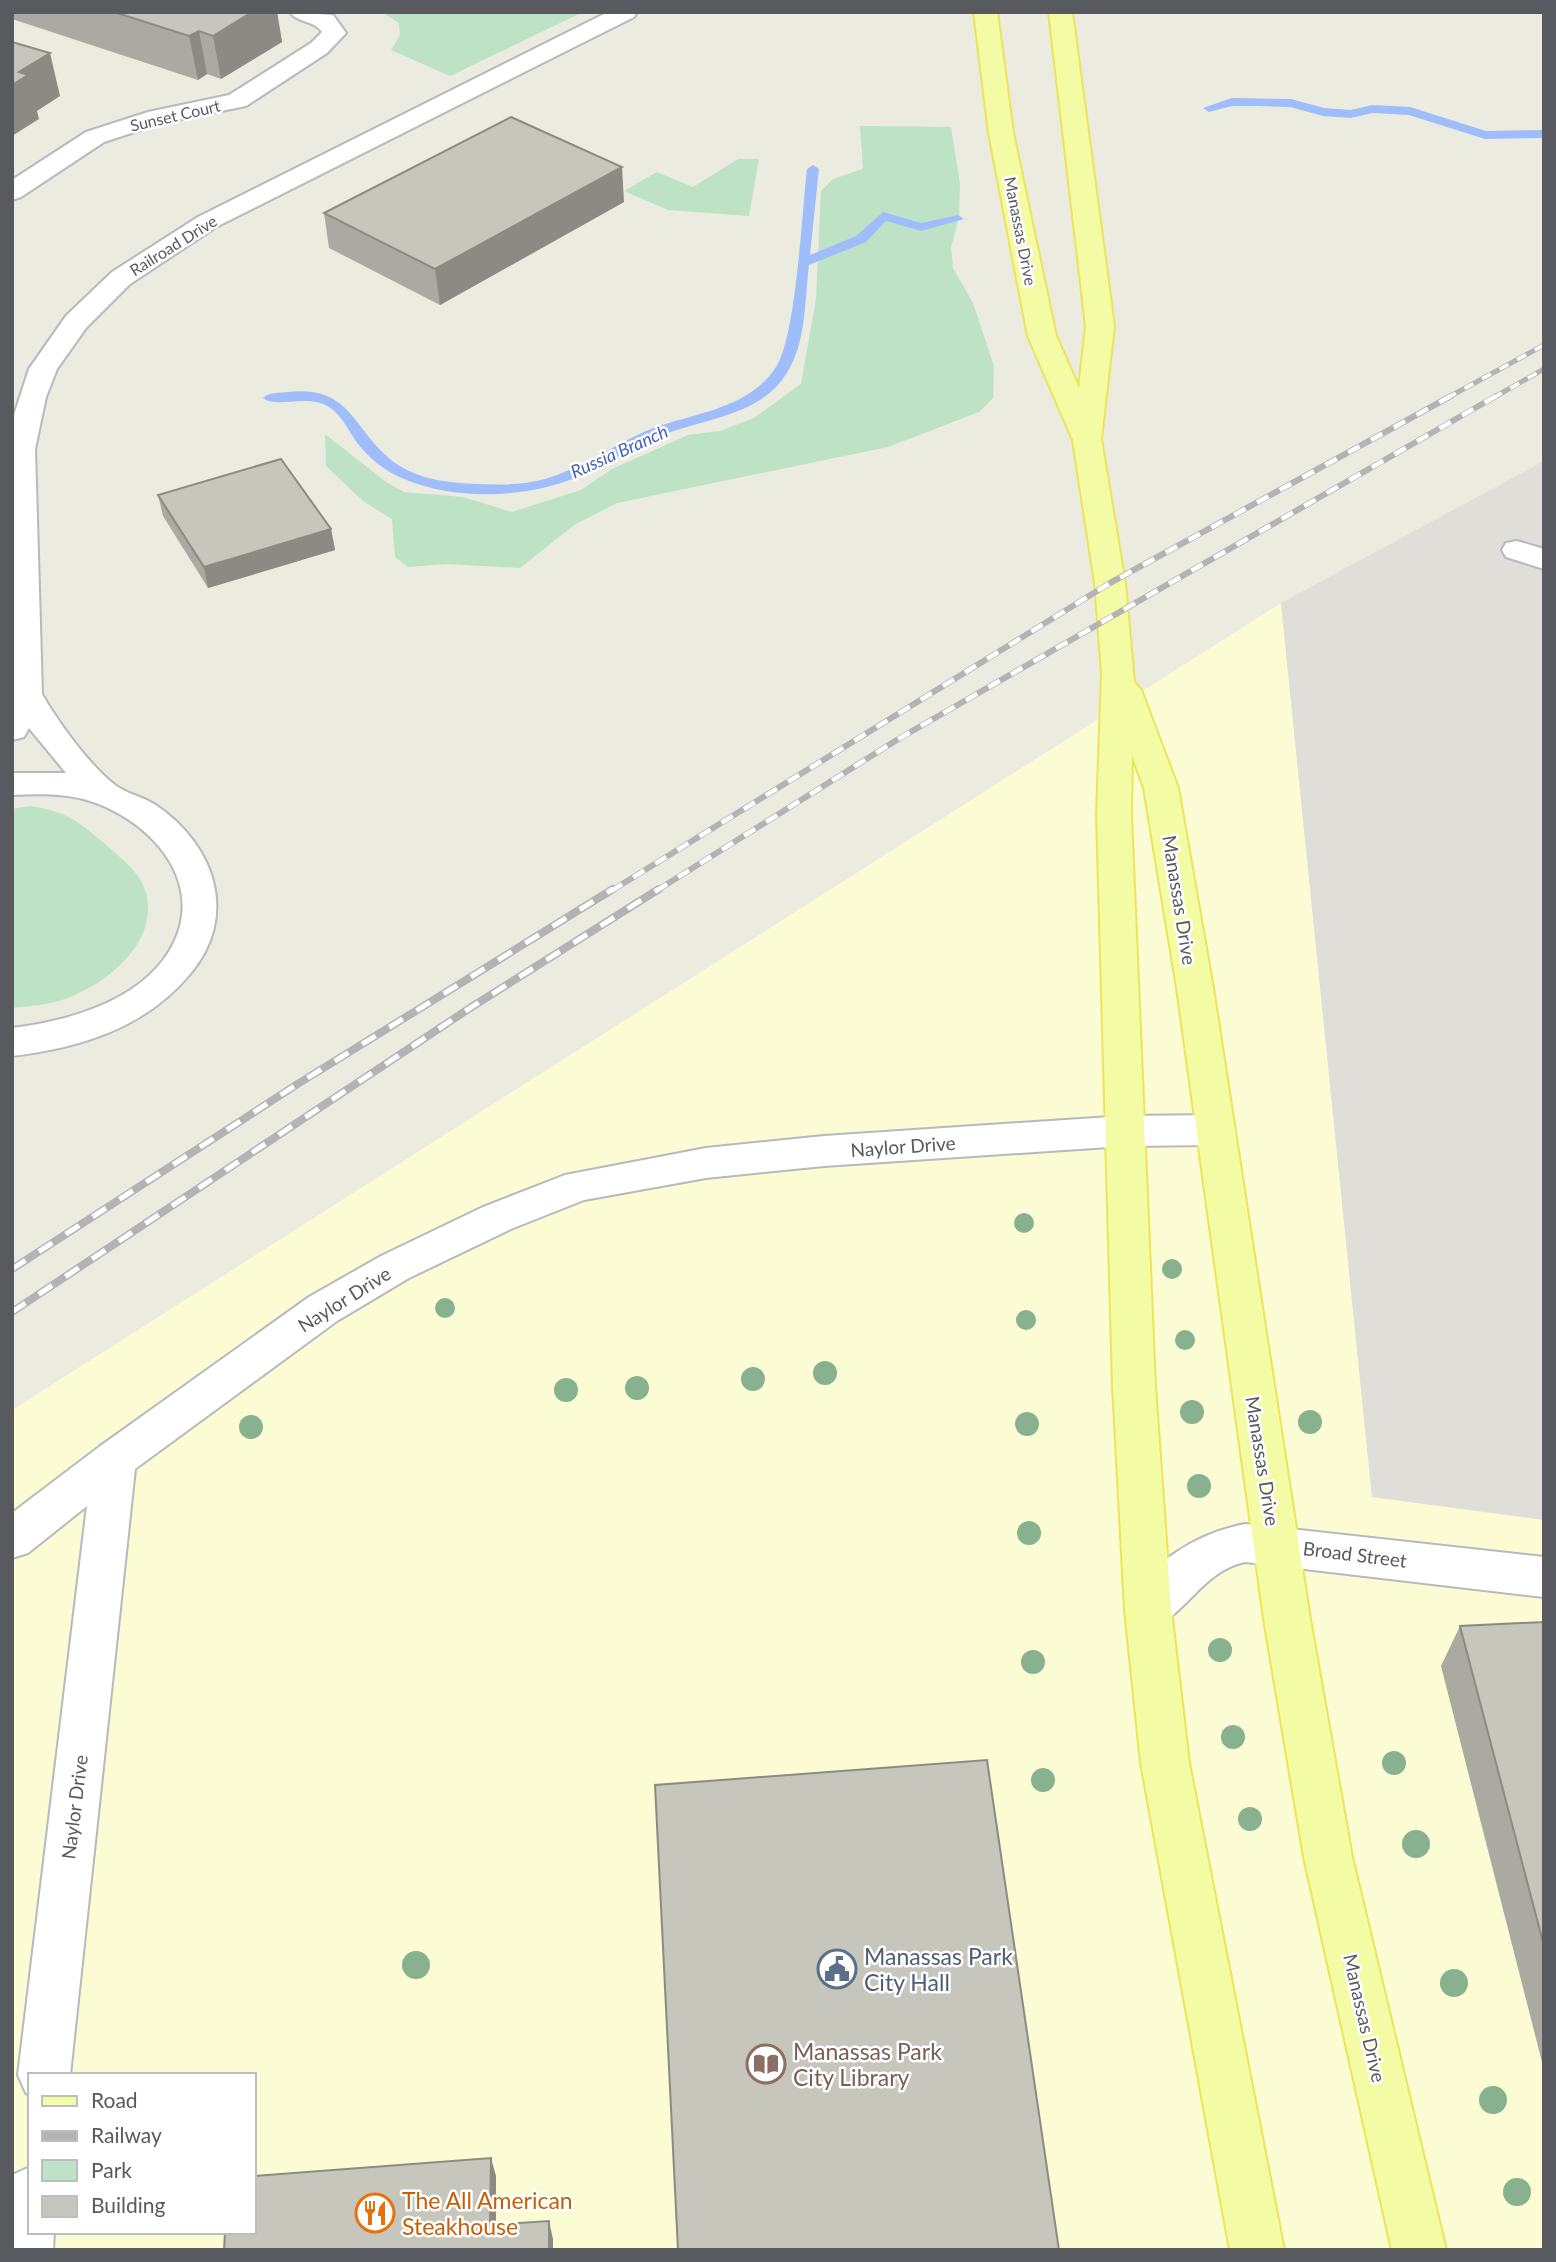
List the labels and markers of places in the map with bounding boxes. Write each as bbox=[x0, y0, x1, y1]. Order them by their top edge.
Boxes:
place label: Manassas Park City Hall bbox=[864, 1942, 1013, 1996]
public building icon: Manassas Park City Hall bbox=[816, 1948, 858, 1990]
place label: Manassas Park City Library bbox=[793, 2037, 942, 2091]
library icon: Manassas Park City Library bbox=[745, 2043, 787, 2085]
place label: The All American Steakhouse bbox=[402, 2186, 573, 2240]
restaurant icon: The All American Steakhouse bbox=[354, 2192, 396, 2234]

